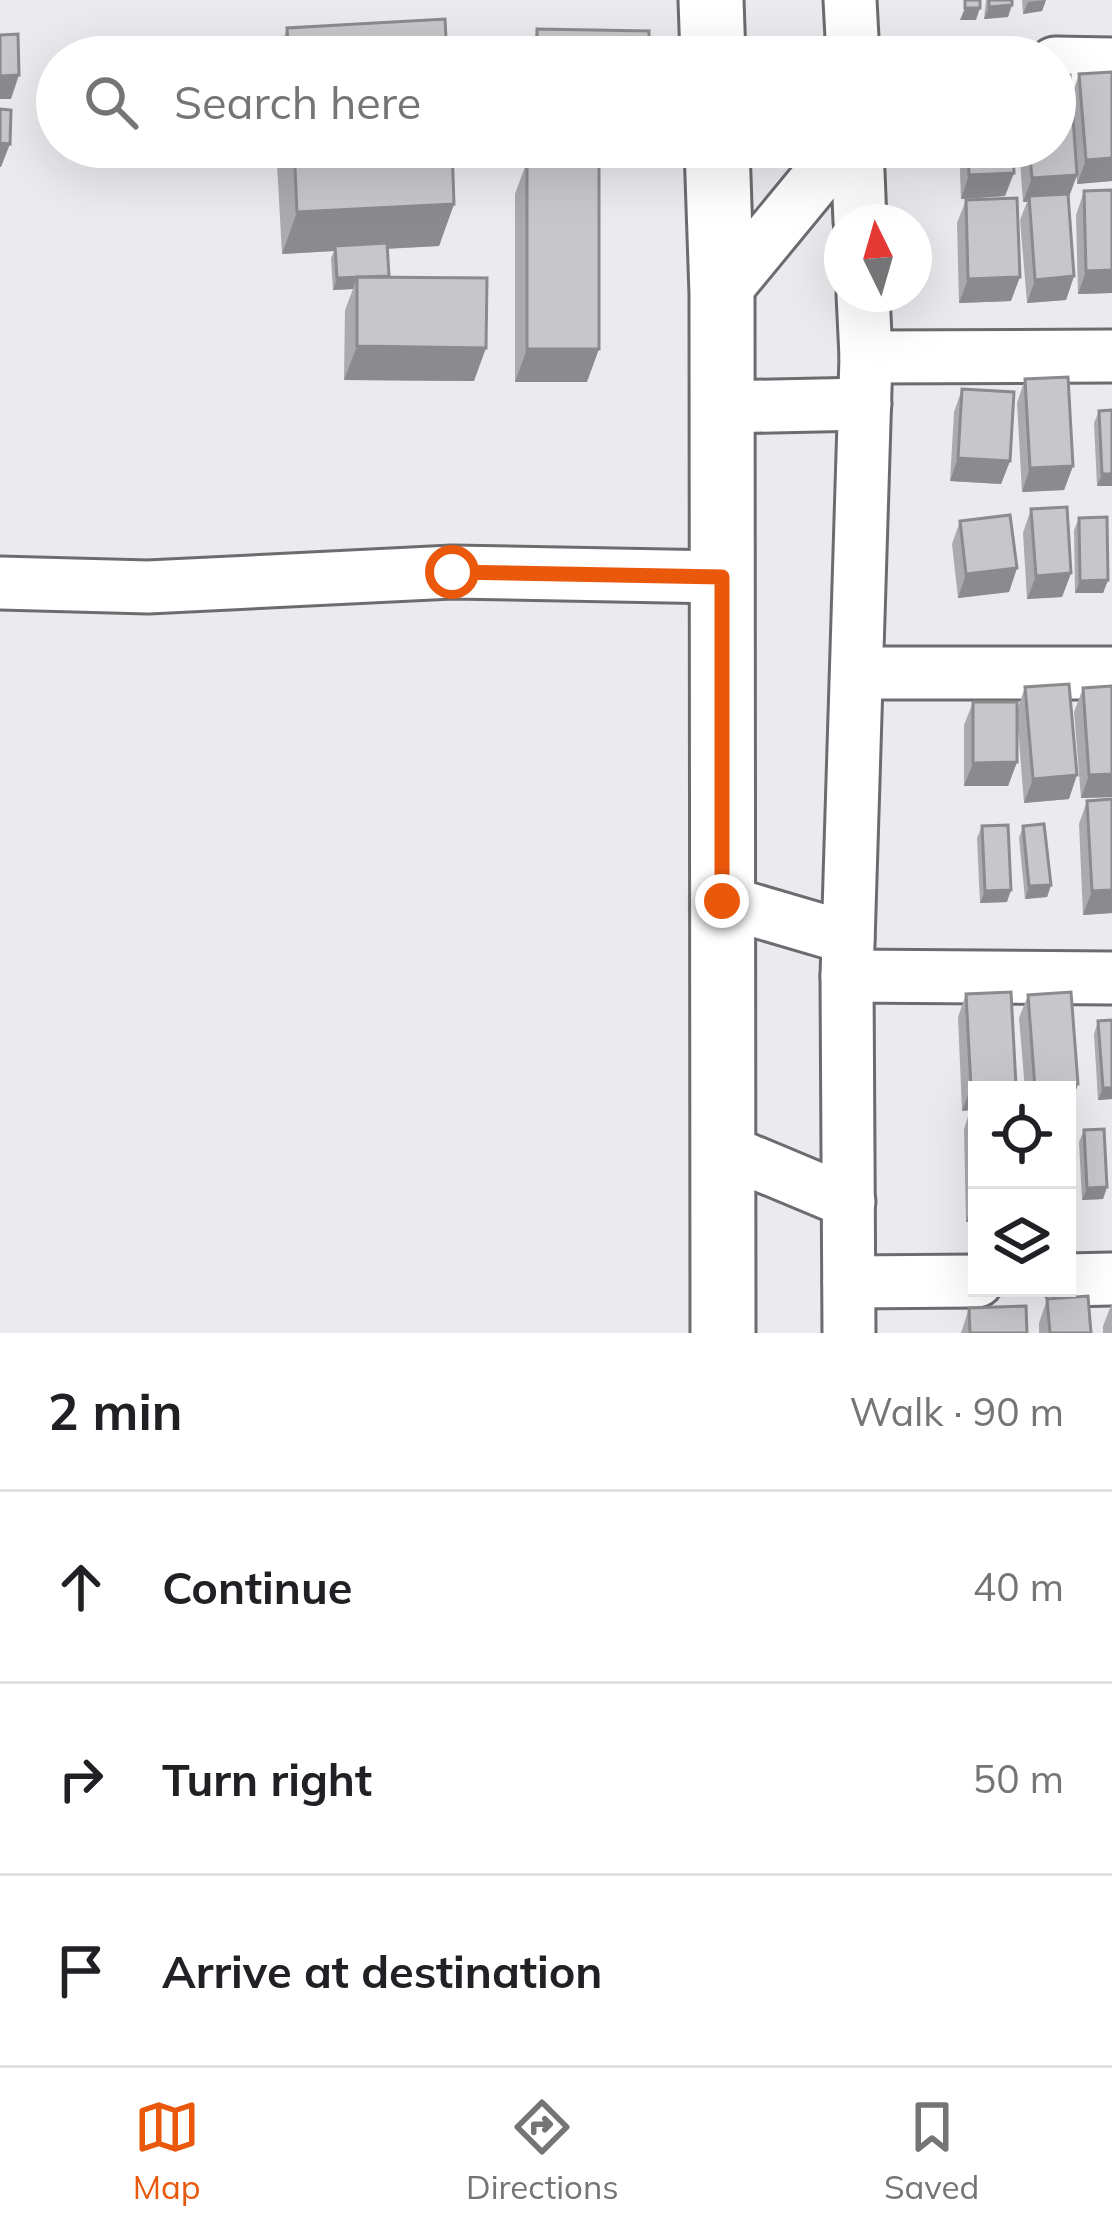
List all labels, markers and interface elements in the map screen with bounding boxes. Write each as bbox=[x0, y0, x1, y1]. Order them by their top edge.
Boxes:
search box bbox=[36, 36, 1076, 168]
icon: search bbox=[78, 69, 144, 135]
text: Search here bbox=[174, 74, 421, 130]
north arrow bbox=[824, 204, 932, 312]
route start bbox=[425, 545, 479, 599]
route end bbox=[695, 874, 749, 928]
map controls bbox=[968, 1081, 1076, 1297]
button: locate bbox=[968, 1081, 1076, 1189]
button: layers bbox=[968, 1189, 1076, 1297]
text: 2 min bbox=[48, 1379, 183, 1443]
text: Walk · 90 m bbox=[850, 1387, 1064, 1436]
icon: ahead bbox=[48, 1554, 114, 1620]
text: Continue bbox=[162, 1559, 352, 1615]
text: 40 m bbox=[973, 1562, 1064, 1611]
icon: right bbox=[48, 1746, 114, 1812]
text: Turn right bbox=[162, 1751, 372, 1807]
text: 50 m bbox=[973, 1754, 1064, 1803]
icon: arrive bbox=[48, 1938, 114, 2004]
text: Arrive at destination bbox=[162, 1943, 602, 1999]
tab: Map bbox=[133, 2094, 201, 2207]
tab: Directions bbox=[466, 2094, 619, 2207]
tab: Saved bbox=[884, 2094, 979, 2207]

